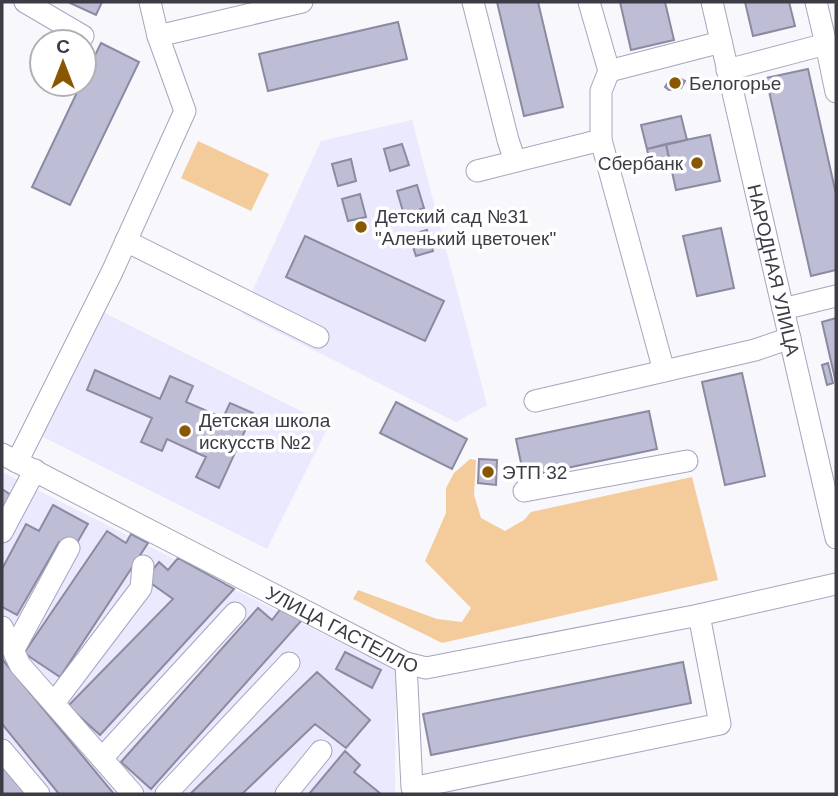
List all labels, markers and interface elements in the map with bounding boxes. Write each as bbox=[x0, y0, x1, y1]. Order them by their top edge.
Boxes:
north arrow bbox=[28, 28, 98, 98]
text: С bbox=[56, 36, 70, 57]
place label: Белогорье bbox=[689, 73, 781, 94]
marker: Белогорье bbox=[667, 75, 683, 91]
place label: Сбербанк bbox=[598, 153, 684, 174]
marker: Сбербанк bbox=[689, 155, 705, 171]
street label: НАРОДНАЯ УЛИЦА bbox=[743, 182, 804, 358]
place label: Детский сад №31 "Аленький цветочек" bbox=[375, 206, 556, 249]
marker: Детский сад №31 "Аленький цветочек" bbox=[353, 219, 369, 235]
place label: Детская школа искусств №2 bbox=[199, 410, 331, 453]
marker: Детская школа искусств №2 bbox=[177, 423, 193, 439]
place label: ЭТП 32 bbox=[502, 462, 567, 483]
marker: ЭТП 32 bbox=[480, 464, 496, 480]
street label: УЛИЦА ГАСТЕЛЛО bbox=[263, 582, 420, 677]

